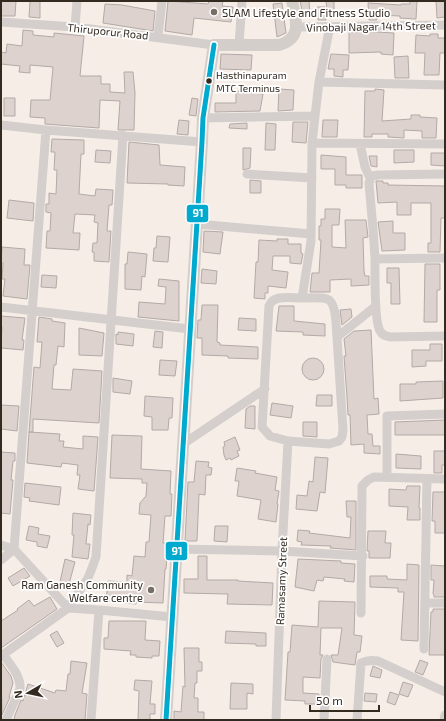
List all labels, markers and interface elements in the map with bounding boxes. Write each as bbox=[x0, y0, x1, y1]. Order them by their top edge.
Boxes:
place label: SLAM Lifestyle and Fitness Studio bbox=[222, 6, 390, 19]
marker: SLAM Lifestyle and Fitness Studio bbox=[209, 7, 219, 17]
street label: Vinobaji Nagar 14th Street bbox=[306, 18, 436, 35]
street label: Thiruporur Road bbox=[67, 20, 149, 42]
place label: Hasthinapuram MTC Terminus bbox=[216, 69, 287, 94]
marker: Hasthinapuram MTC Terminus bbox=[204, 76, 214, 86]
line badge: 91 bbox=[186, 204, 209, 223]
text: 91 bbox=[192, 206, 204, 219]
street label: Ramasamy Street bbox=[273, 537, 289, 625]
line badge: 91 bbox=[165, 541, 188, 561]
text: 91 bbox=[171, 544, 183, 557]
place label: Ram Ganesh Community Welfare centre bbox=[21, 578, 143, 604]
marker: Ram Ganesh Community Welfare centre bbox=[146, 585, 156, 595]
north arrow bbox=[8, 673, 48, 713]
scale bar bbox=[310, 687, 379, 713]
text: N bbox=[11, 690, 25, 700]
text: 50 m bbox=[316, 693, 343, 707]

